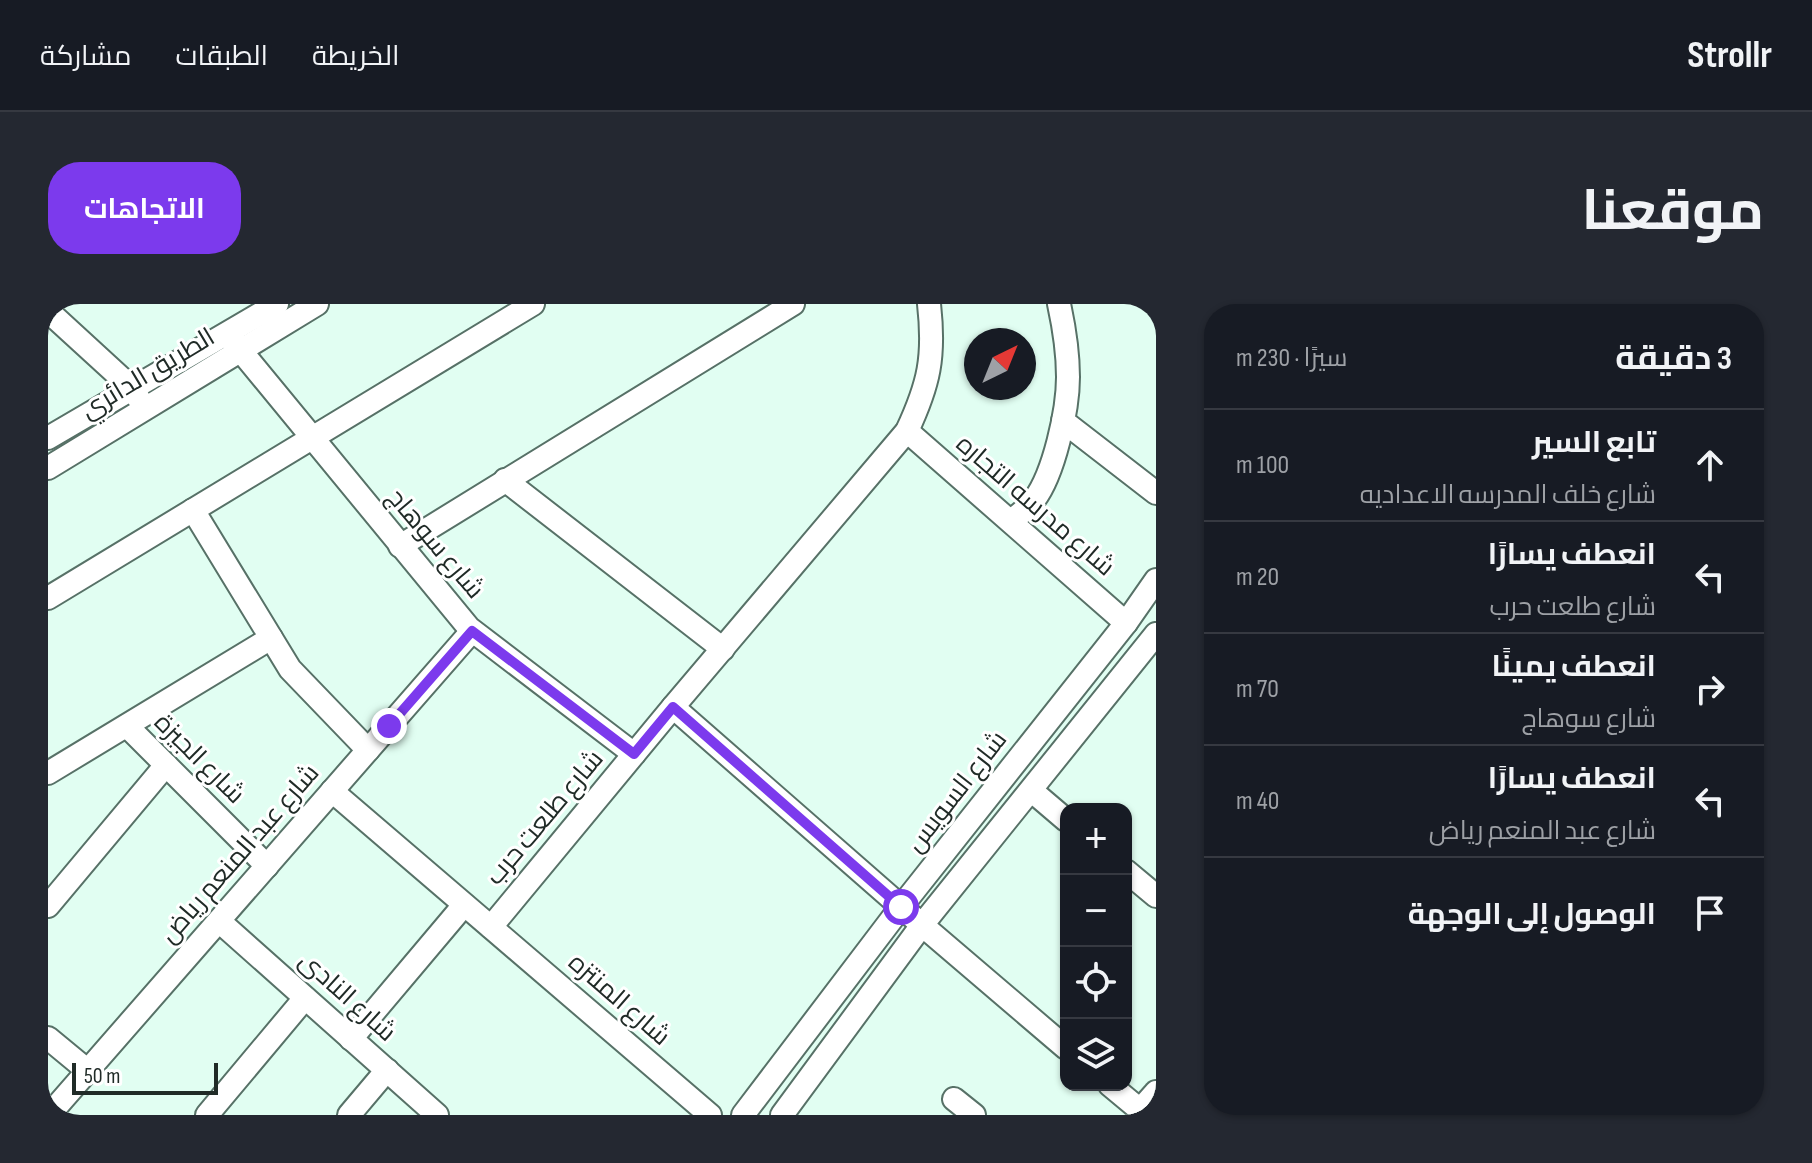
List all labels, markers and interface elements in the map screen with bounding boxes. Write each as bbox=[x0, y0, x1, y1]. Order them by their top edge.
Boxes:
text: Strollr bbox=[1687, 33, 1772, 78]
text: مشاركة bbox=[40, 40, 131, 73]
text: الطبقات bbox=[175, 40, 268, 73]
text: الخريطة bbox=[312, 40, 399, 73]
button: الاتجاهات bbox=[48, 162, 241, 254]
text: موقعنا bbox=[1581, 179, 1764, 246]
street label: الطريق الدائري bbox=[75, 322, 222, 429]
north arrow bbox=[964, 328, 1036, 400]
text: 3 دقيقة bbox=[1615, 338, 1732, 379]
text: سيرًا · 230 m bbox=[1236, 343, 1348, 374]
text: تابع السير bbox=[1532, 425, 1656, 461]
street label: شارع مدرسه التجاره bbox=[949, 429, 1121, 583]
icon: ahead bbox=[1688, 443, 1732, 487]
text: 100 m bbox=[1236, 450, 1289, 481]
text: شارع خلف المدرسه الاعداديه bbox=[1360, 480, 1656, 511]
street label: شارع سوهاج bbox=[380, 483, 490, 605]
text: انعطف يسارًا bbox=[1488, 537, 1656, 573]
icon: left bbox=[1688, 555, 1732, 599]
text: 20 m bbox=[1236, 562, 1279, 593]
text: شارع طلعت حرب bbox=[1490, 592, 1656, 623]
text: انعطف يمينًا bbox=[1491, 649, 1656, 685]
icon: right bbox=[1688, 667, 1732, 711]
text: 70 m bbox=[1236, 674, 1279, 705]
text: شارع سوهاج bbox=[1522, 704, 1656, 735]
street label: شارع الجيزة bbox=[147, 707, 251, 811]
route end bbox=[371, 708, 407, 744]
street label: شارع السويس bbox=[900, 725, 1014, 859]
street label: شارع طلعت حرب bbox=[480, 744, 610, 892]
street label: شارع عبد المنعم رياض bbox=[154, 758, 327, 951]
text: انعطف يسارًا bbox=[1488, 761, 1656, 797]
icon: left bbox=[1688, 779, 1732, 823]
text: 40 m bbox=[1236, 786, 1279, 817]
map controls bbox=[1060, 803, 1132, 1091]
button: + bbox=[1060, 803, 1132, 875]
text: شارع عبد المنعم رياض bbox=[1429, 816, 1656, 847]
button: − bbox=[1060, 875, 1132, 947]
route start bbox=[883, 889, 919, 925]
icon: arrive bbox=[1688, 891, 1732, 935]
text: الوصول إلى الوجهة bbox=[1408, 897, 1656, 933]
street label: شارع النادى bbox=[292, 945, 402, 1049]
street label: شارع المنتزه bbox=[562, 947, 676, 1053]
button: locate bbox=[1060, 947, 1132, 1019]
button: layers bbox=[1060, 1019, 1132, 1091]
scale bar bbox=[72, 1059, 218, 1095]
text: 50 m bbox=[84, 1063, 120, 1090]

